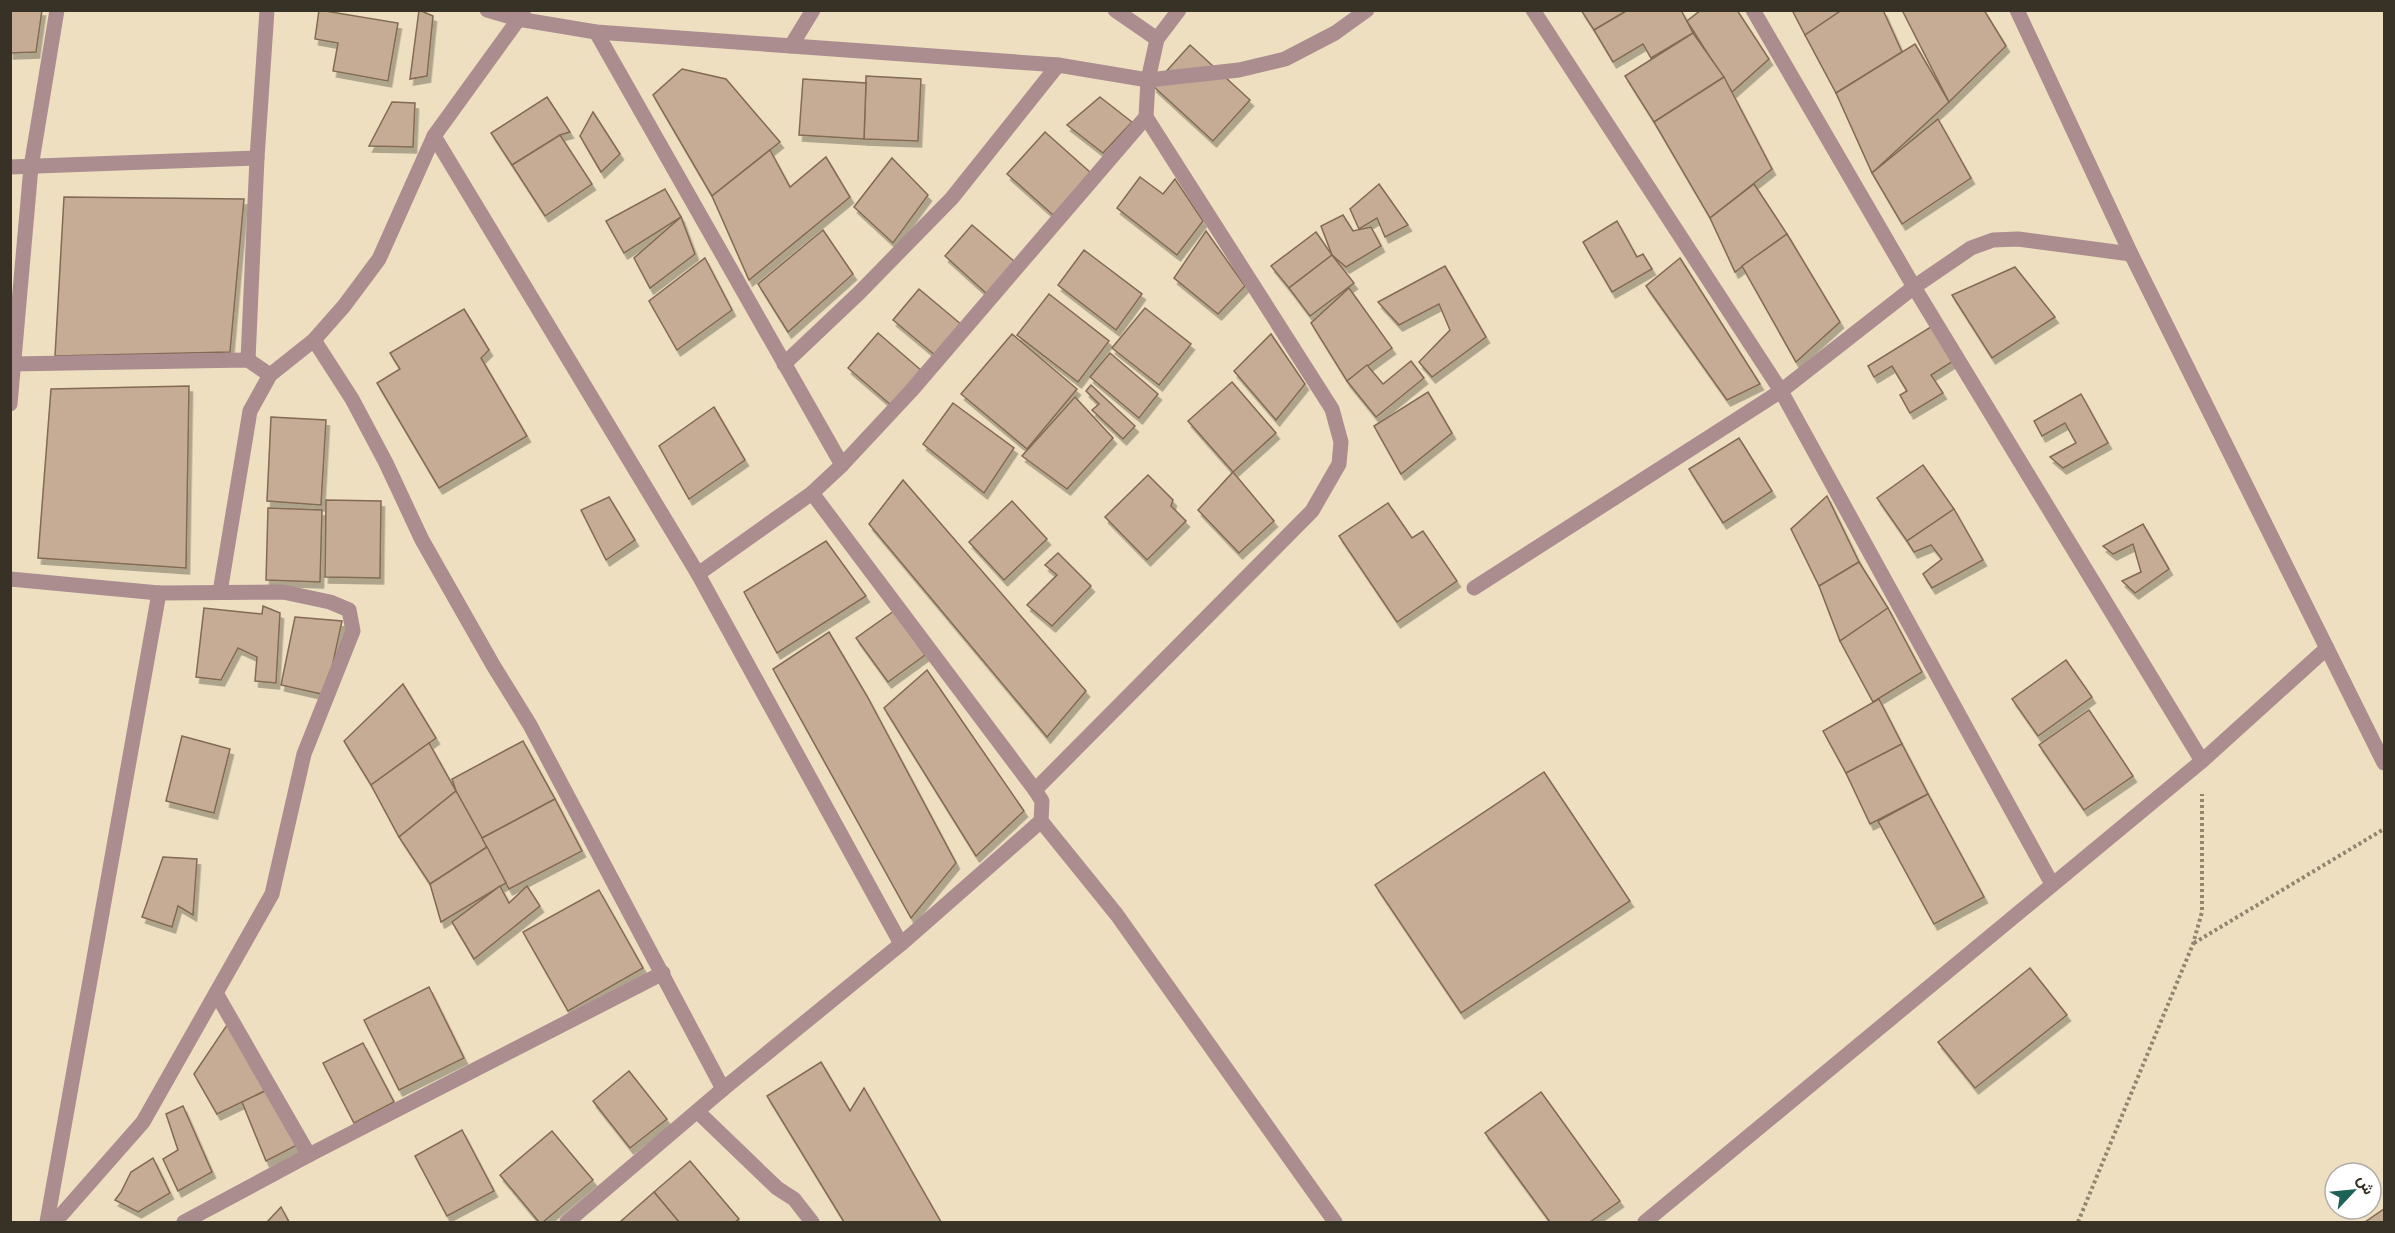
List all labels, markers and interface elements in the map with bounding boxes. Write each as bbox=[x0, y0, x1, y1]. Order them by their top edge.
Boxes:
north arrow bbox=[2323, 1161, 2383, 1221]
text: ش bbox=[2351, 1171, 2381, 1198]

